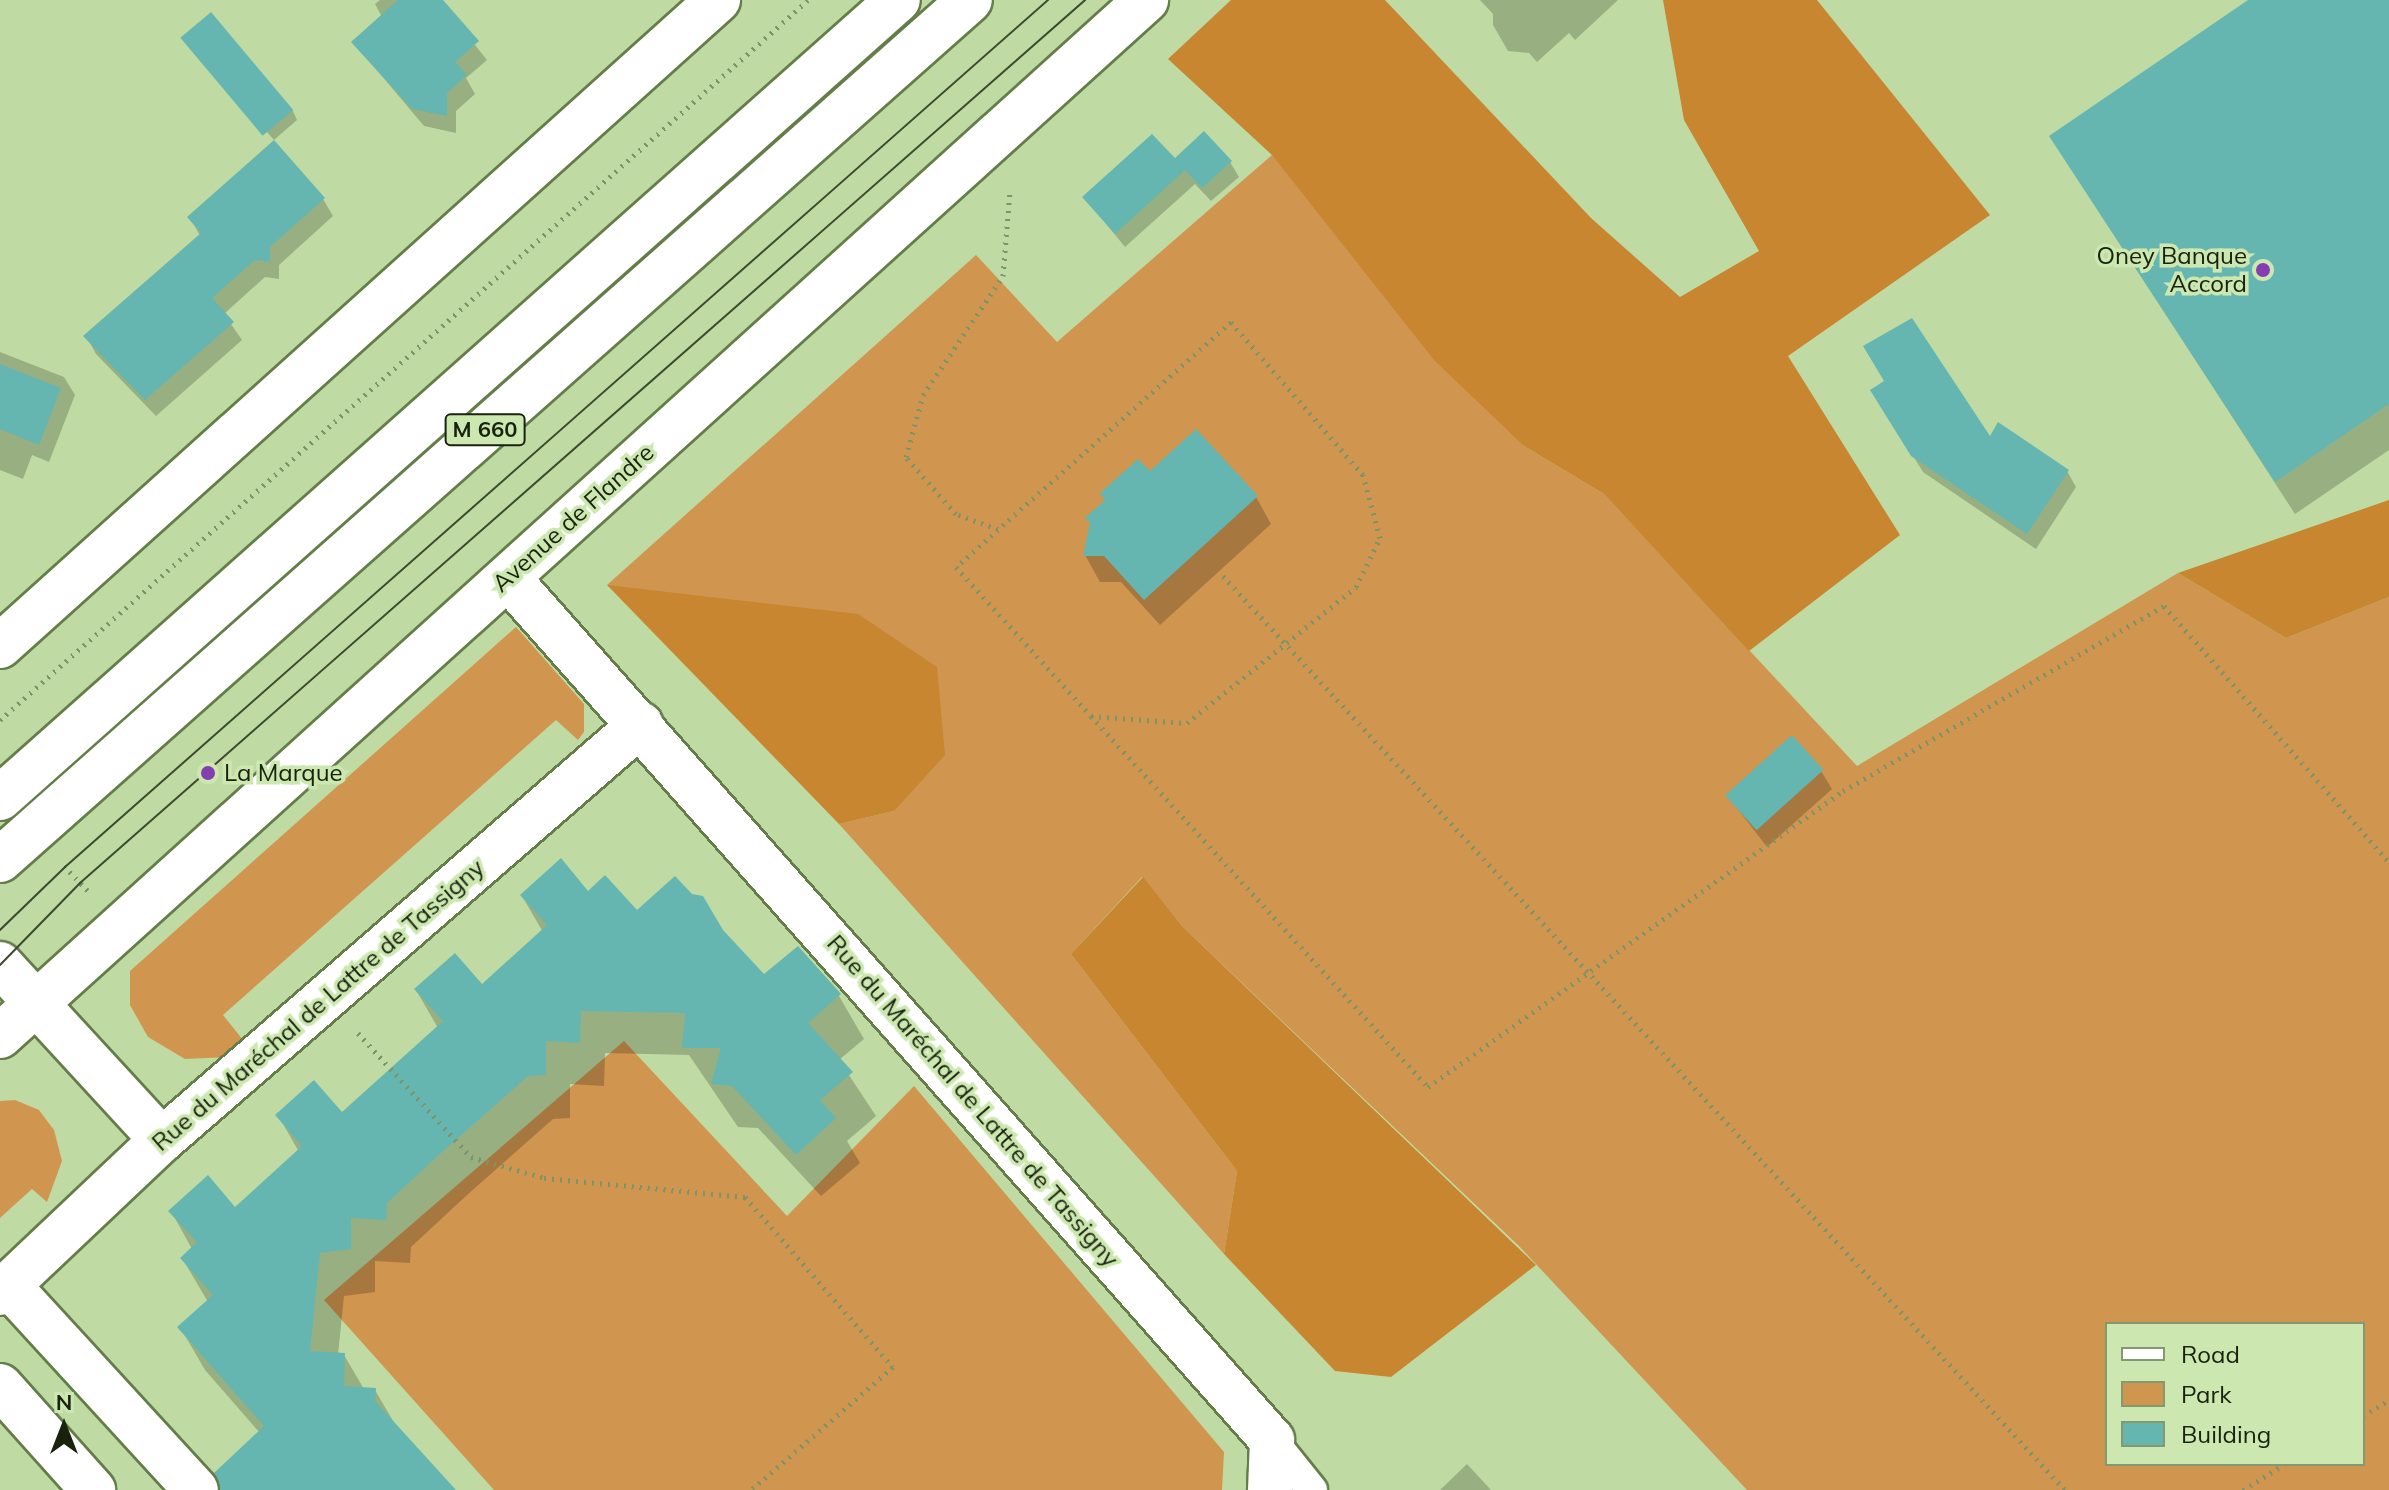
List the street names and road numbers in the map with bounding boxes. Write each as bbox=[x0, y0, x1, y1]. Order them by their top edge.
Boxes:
road number: M 660 bbox=[443, 412, 527, 448]
street label: Avenue de Flandre bbox=[486, 438, 660, 598]
street label: Rue du Maréchal de Lattre de Tassigny bbox=[146, 853, 490, 1157]
street label: Rue du Maréchal de Lattre de Tassigny bbox=[821, 929, 1125, 1273]

